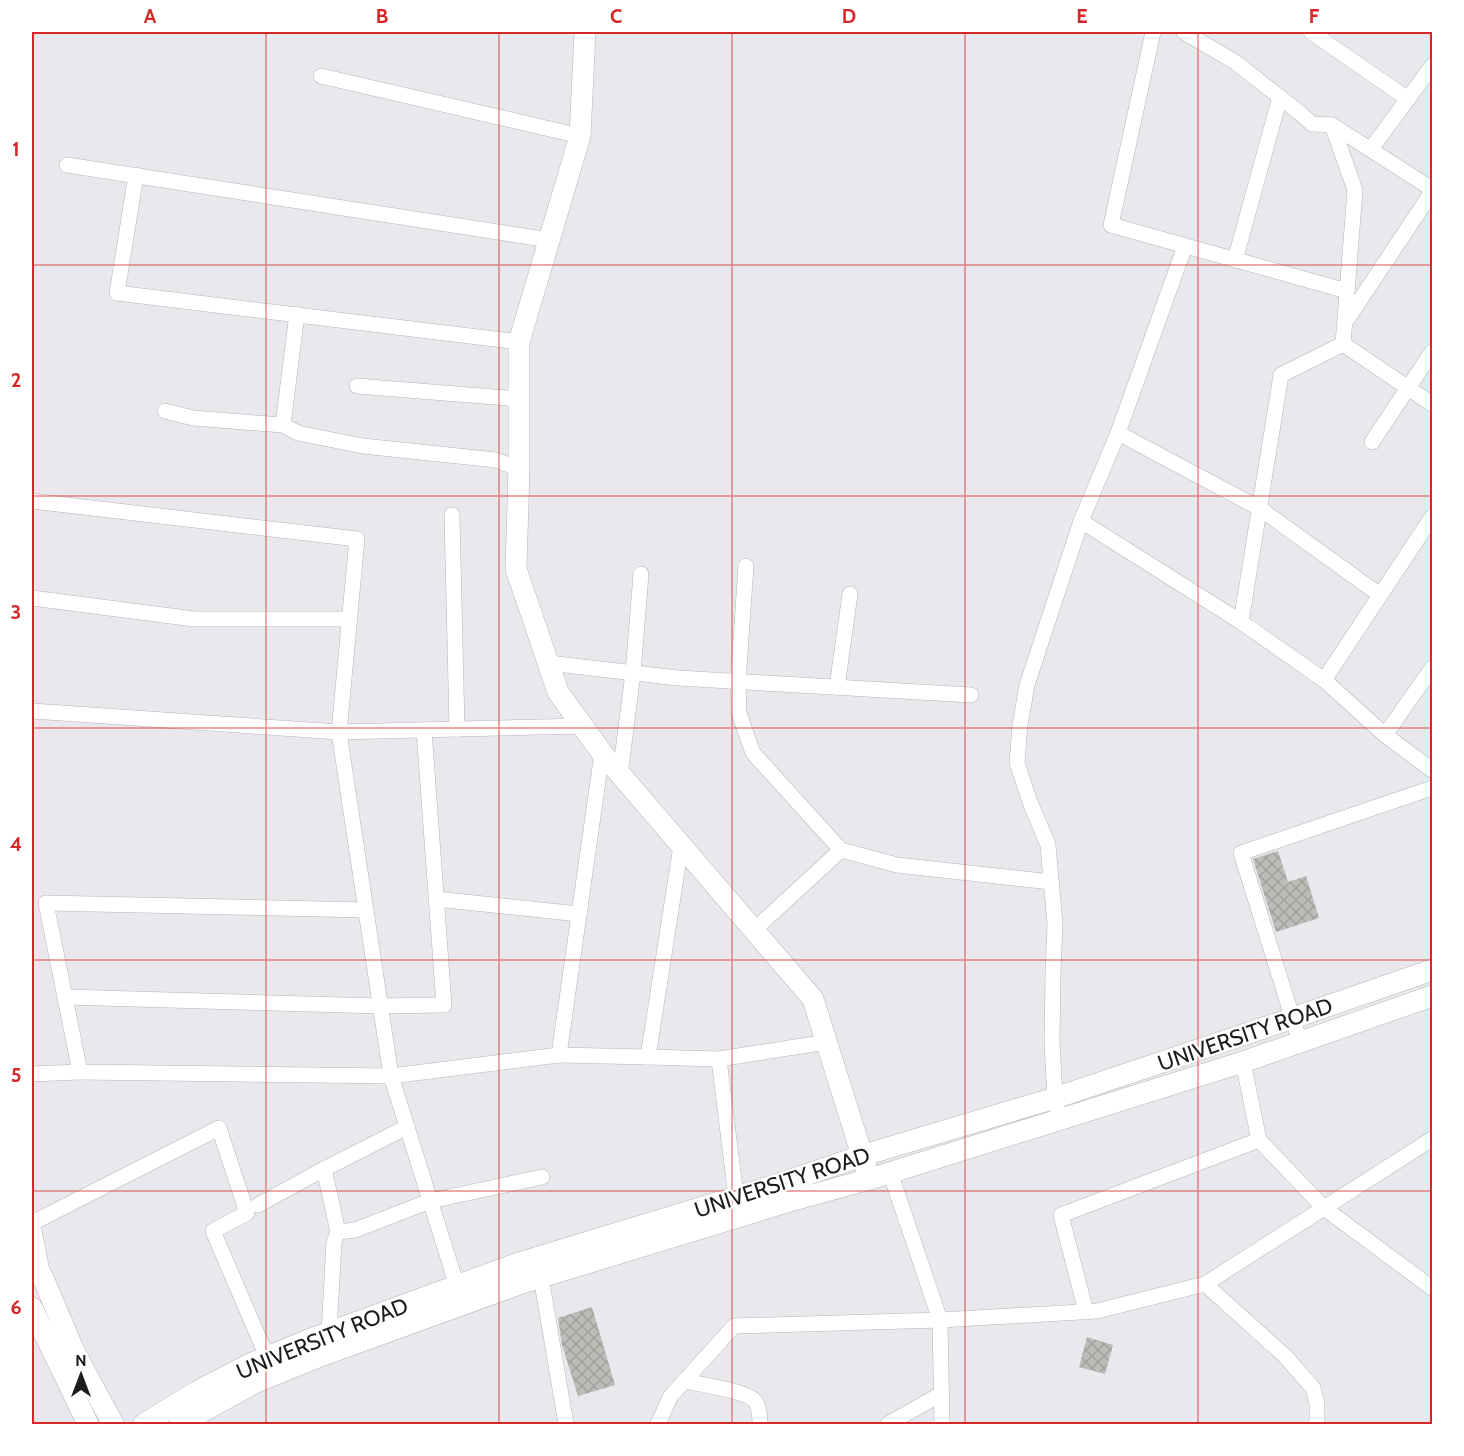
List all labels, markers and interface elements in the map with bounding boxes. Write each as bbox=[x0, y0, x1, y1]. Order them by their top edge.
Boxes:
text: A bbox=[144, 4, 157, 28]
text: B bbox=[376, 4, 388, 28]
text: C bbox=[610, 4, 622, 28]
text: D bbox=[842, 4, 856, 28]
text: E bbox=[1076, 4, 1088, 28]
text: F bbox=[1309, 4, 1320, 28]
text: 1 bbox=[12, 137, 20, 161]
text: 2 bbox=[11, 368, 21, 392]
text: 3 bbox=[11, 600, 21, 624]
text: 4 bbox=[10, 832, 22, 856]
street label: UNIVERSITY ROAD bbox=[1154, 992, 1336, 1077]
text: 5 bbox=[11, 1063, 21, 1087]
street label: UNIVERSITY ROAD bbox=[691, 1141, 873, 1224]
street label: UNIVERSITY ROAD bbox=[232, 1292, 412, 1385]
text: 6 bbox=[10, 1295, 22, 1319]
north arrow bbox=[51, 1345, 111, 1405]
text: N bbox=[75, 1351, 87, 1370]

